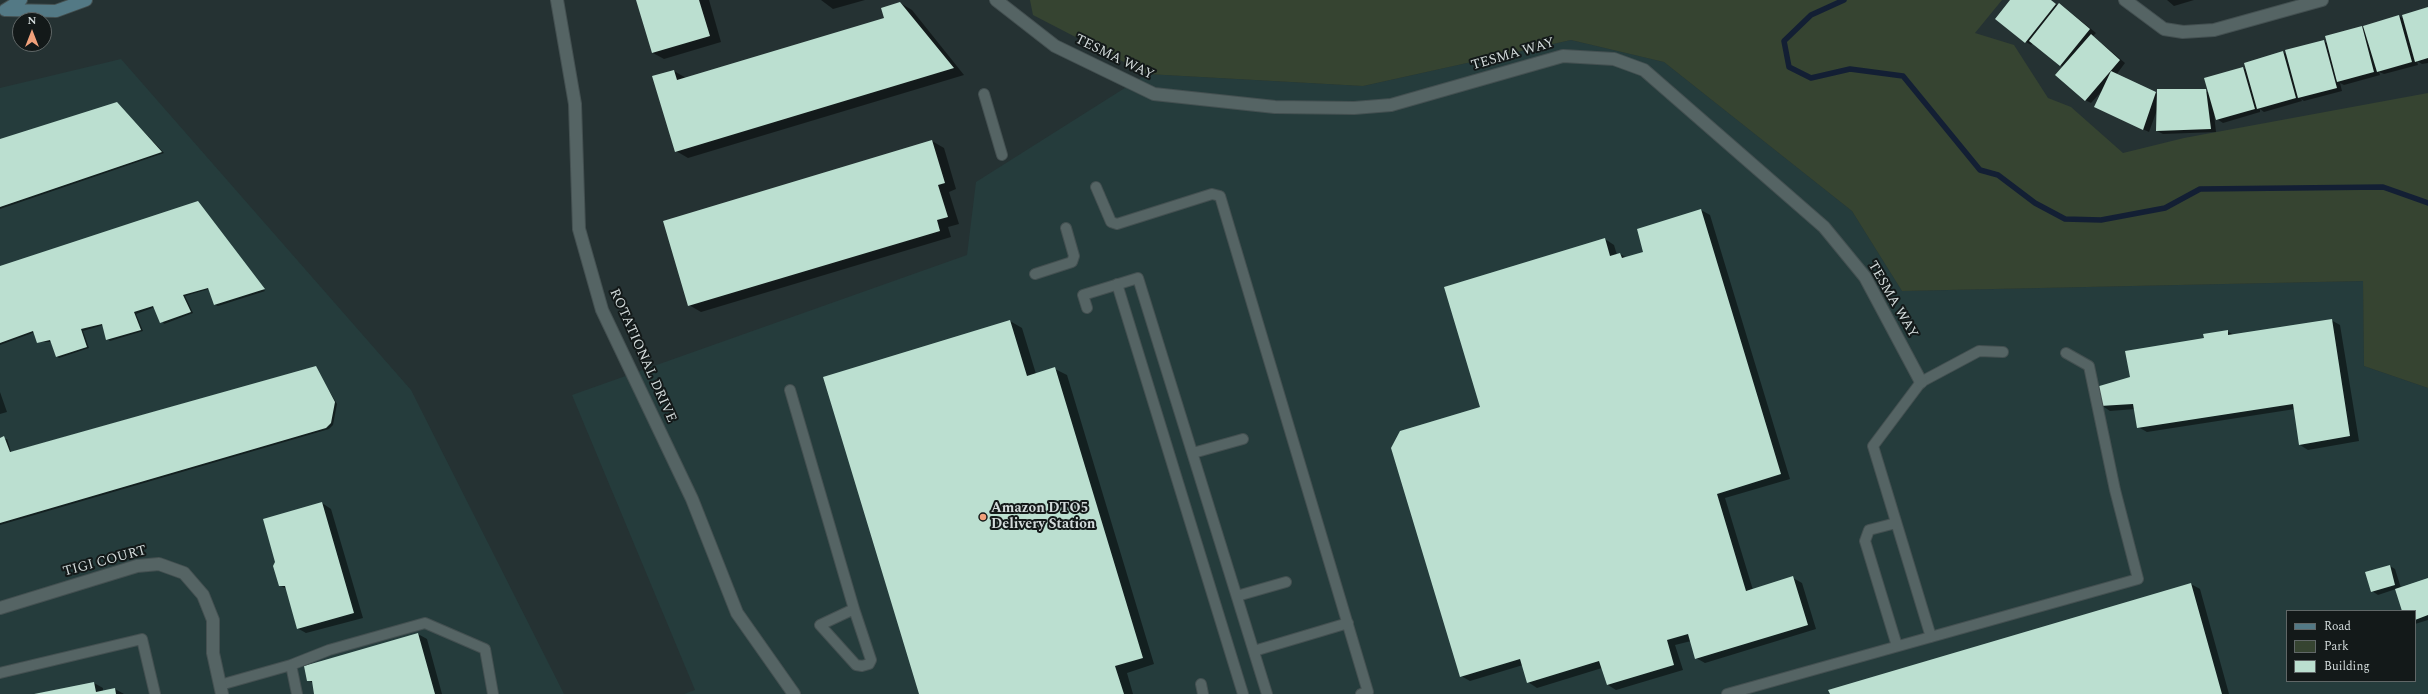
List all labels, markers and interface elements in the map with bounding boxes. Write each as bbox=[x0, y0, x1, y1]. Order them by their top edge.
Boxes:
north arrow bbox=[12, 12, 52, 52]
text: N bbox=[28, 12, 36, 29]
street label: TESMA WAY bbox=[1072, 32, 1156, 84]
street label: TESMA WAY bbox=[1469, 35, 1557, 75]
street label: TESMA WAY bbox=[1863, 259, 1921, 341]
street label: ROTATIONAL DRIVE bbox=[605, 287, 679, 425]
place label: Amazon DTO5 Delivery Station bbox=[991, 501, 1096, 534]
marker: Amazon DTO5 Delivery Station bbox=[978, 512, 988, 522]
street label: TIGI COURT bbox=[61, 543, 149, 581]
legend bbox=[2286, 610, 2416, 682]
text: Road bbox=[2324, 617, 2351, 636]
text: Park bbox=[2324, 637, 2349, 656]
text: Building bbox=[2324, 657, 2370, 676]

